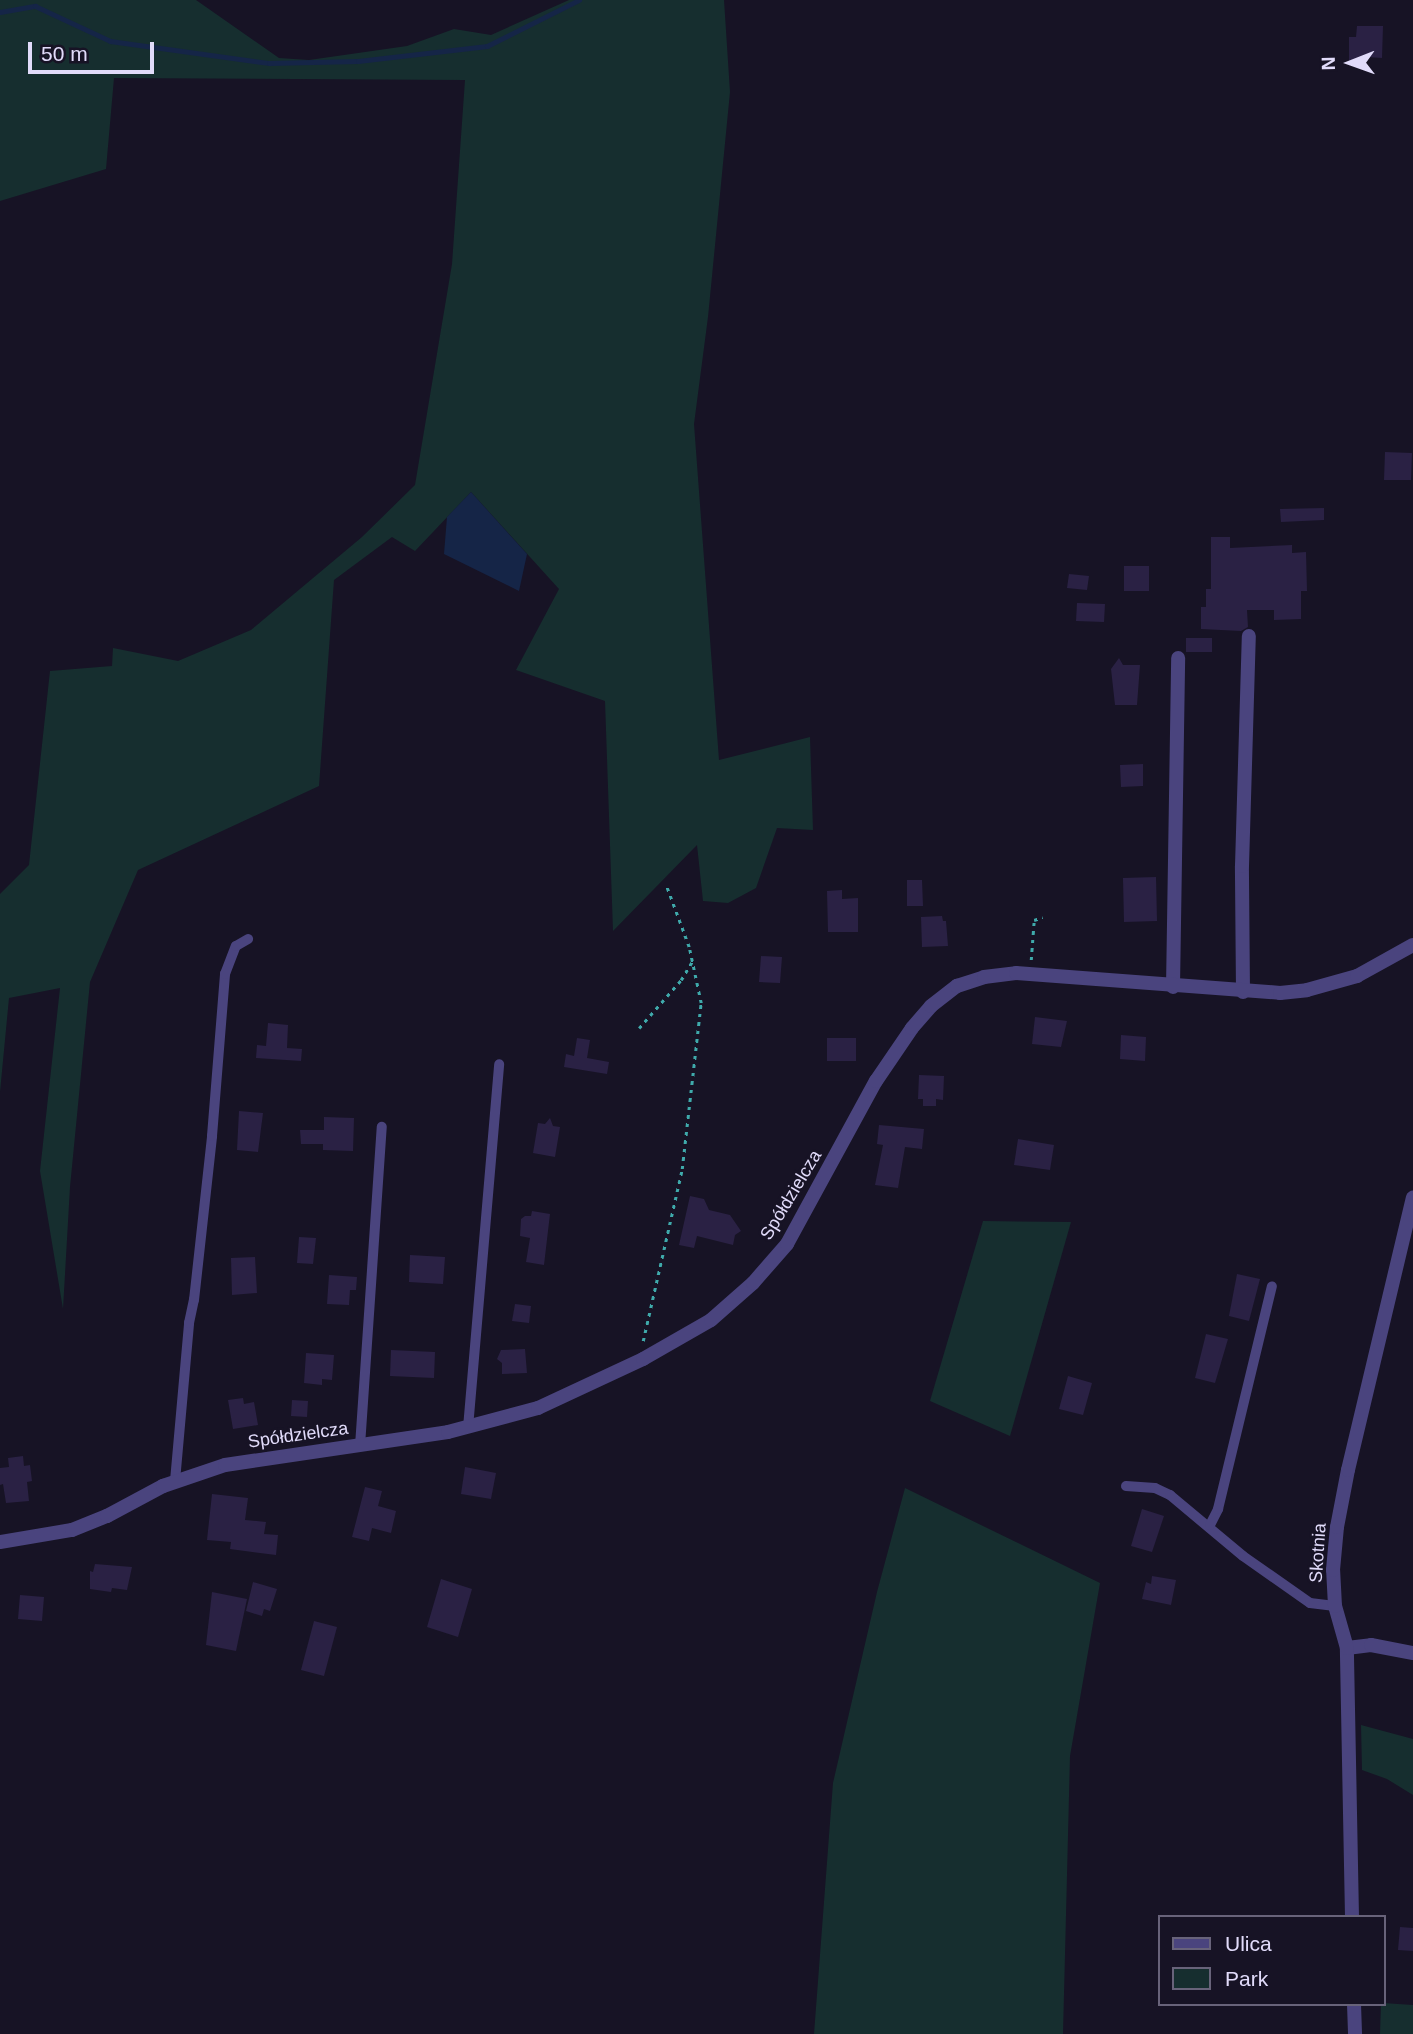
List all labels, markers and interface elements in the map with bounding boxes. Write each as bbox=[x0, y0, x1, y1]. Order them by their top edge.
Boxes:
scale bar bbox=[32, 28, 158, 72]
north arrow bbox=[1315, 28, 1385, 98]
text: 50 m bbox=[41, 42, 88, 65]
text: N bbox=[1318, 56, 1339, 70]
street label: Spółdzielcza bbox=[756, 1146, 826, 1244]
street label: Spółdzielcza bbox=[246, 1417, 350, 1453]
street label: Skotnia bbox=[1305, 1522, 1331, 1584]
legend bbox=[1158, 1915, 1385, 2006]
text: Ulica bbox=[1225, 1932, 1272, 1955]
text: Park bbox=[1225, 1967, 1268, 1990]

